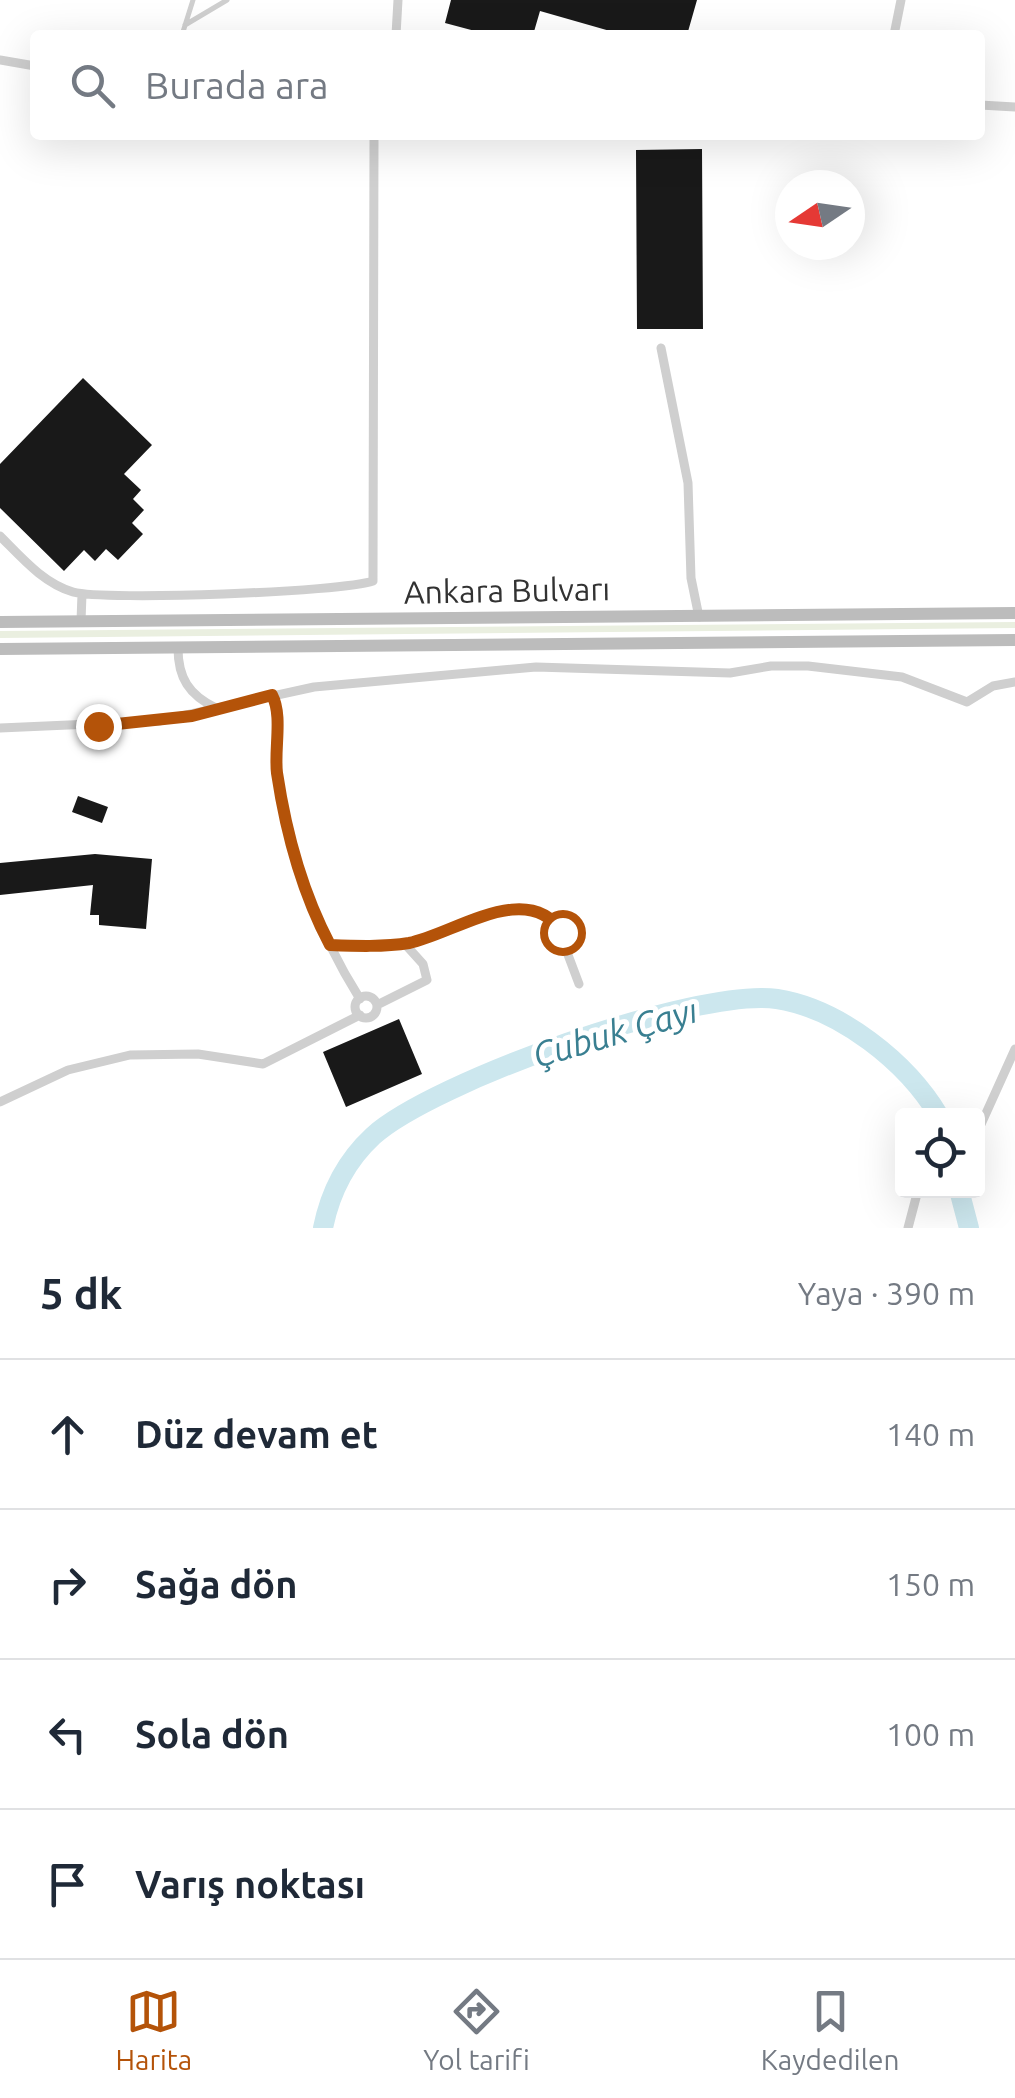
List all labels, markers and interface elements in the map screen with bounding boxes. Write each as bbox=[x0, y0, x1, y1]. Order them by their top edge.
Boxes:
search box bbox=[30, 30, 985, 140]
icon: search bbox=[65, 58, 120, 113]
text: Burada ara bbox=[145, 64, 329, 106]
north arrow bbox=[775, 170, 865, 260]
street label: Ankara Bulvarı bbox=[403, 570, 610, 610]
route end bbox=[76, 704, 122, 750]
route start bbox=[540, 910, 586, 956]
water label: Çubuk Çayı bbox=[528, 989, 702, 1075]
map controls bbox=[895, 1108, 985, 1198]
button: locate bbox=[895, 1108, 985, 1198]
text: 5 dk bbox=[40, 1270, 122, 1317]
text: Yaya · 390 m bbox=[798, 1275, 975, 1311]
icon: ahead bbox=[40, 1407, 95, 1462]
text: Düz devam et bbox=[135, 1413, 378, 1455]
text: 140 m bbox=[886, 1416, 975, 1452]
icon: right bbox=[40, 1557, 95, 1612]
text: Sağa dön bbox=[135, 1563, 297, 1605]
text: 150 m bbox=[886, 1566, 975, 1602]
icon: left bbox=[40, 1707, 95, 1762]
text: Sola dön bbox=[135, 1713, 289, 1755]
text: 100 m bbox=[886, 1716, 975, 1752]
icon: arrive bbox=[40, 1857, 95, 1912]
text: Varış noktası bbox=[135, 1863, 365, 1905]
tab: Harita bbox=[116, 1984, 192, 2075]
tab: Yol tarifi bbox=[423, 1984, 530, 2075]
tab: Kaydedilen bbox=[761, 1984, 899, 2075]

